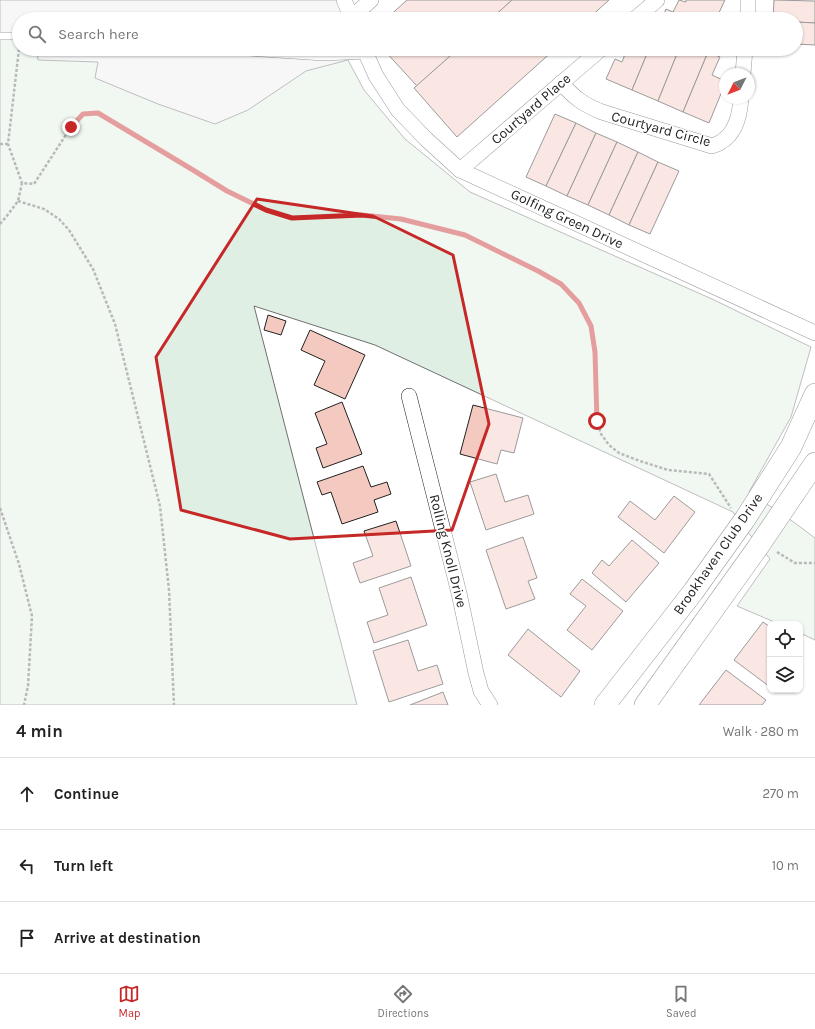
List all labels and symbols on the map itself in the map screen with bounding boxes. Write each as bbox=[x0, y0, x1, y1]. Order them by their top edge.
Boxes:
north arrow bbox=[719, 68, 755, 104]
street label: Courtyard Place bbox=[488, 70, 574, 148]
street label: Courtyard Circle bbox=[609, 108, 713, 150]
route end bbox=[62, 118, 80, 136]
street label: Golfing Green Drive bbox=[508, 185, 626, 253]
route start bbox=[588, 412, 606, 430]
street label: Brookhaven Club Drive bbox=[670, 490, 766, 618]
street label: Rolling Knoll Drive bbox=[426, 492, 470, 610]

